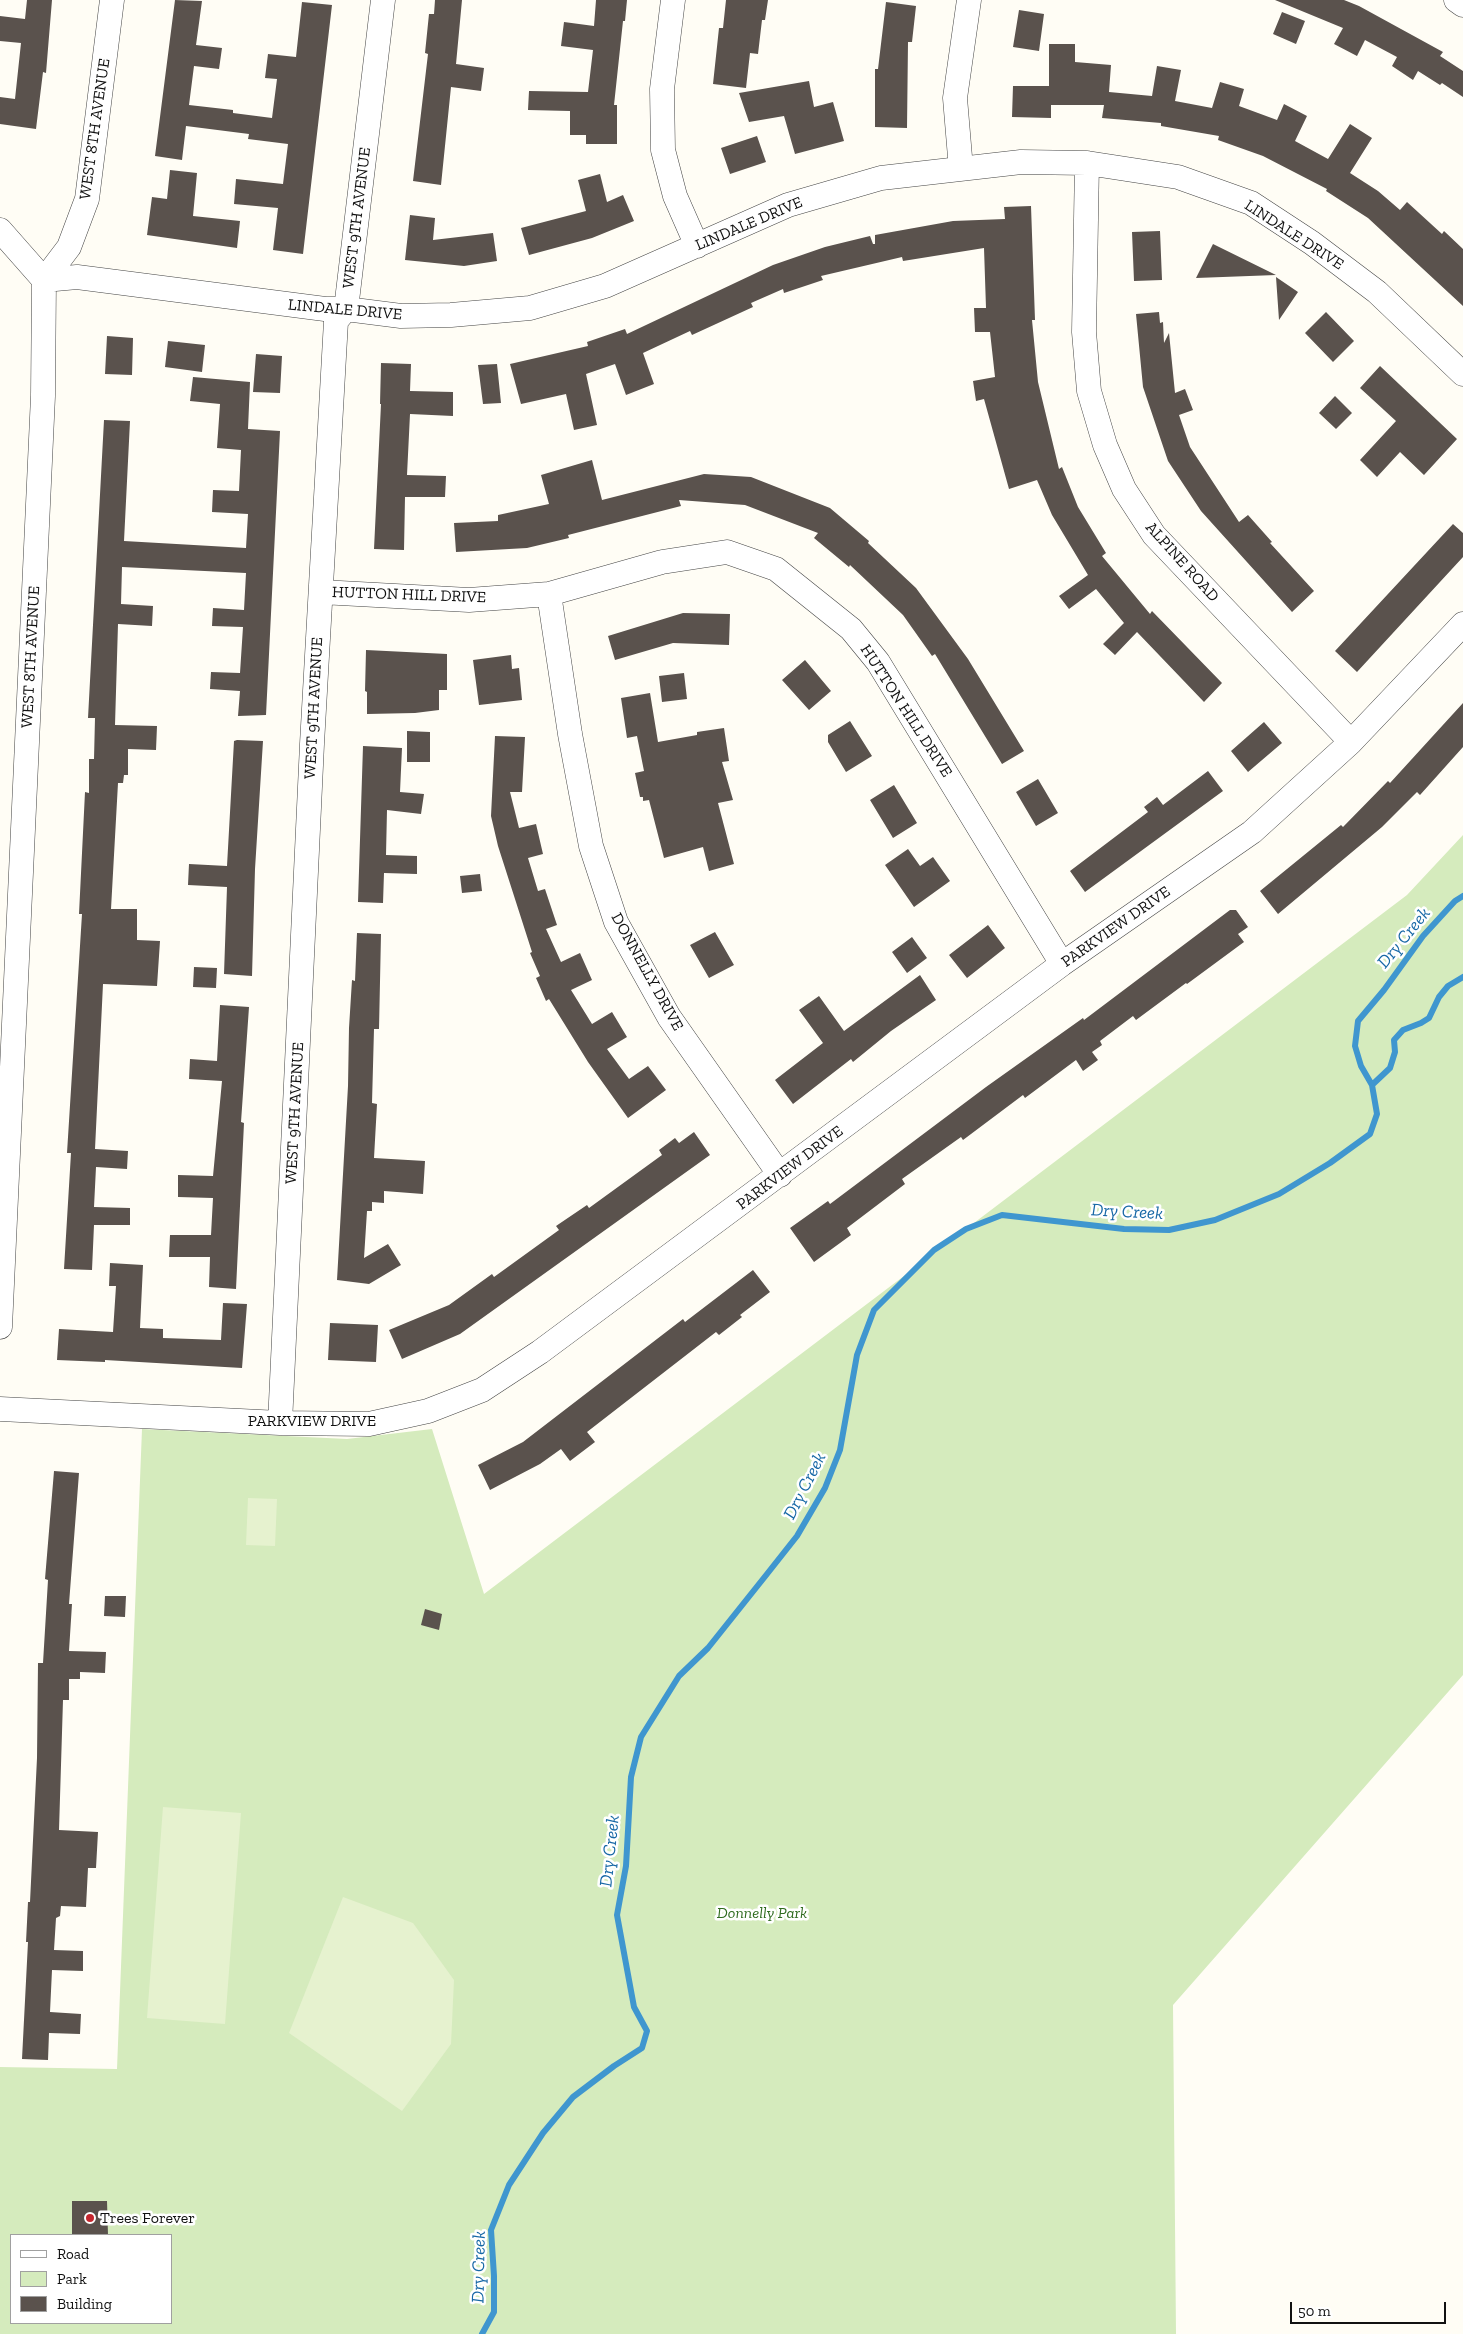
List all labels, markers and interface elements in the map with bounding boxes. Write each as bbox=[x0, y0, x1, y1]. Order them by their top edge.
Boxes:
street label: WEST 8TH AVENUE bbox=[76, 57, 114, 201]
street label: WEST 9TH AVENUE bbox=[339, 146, 375, 290]
street label: LINDALE DRIVE bbox=[693, 193, 805, 255]
street label: LINDALE DRIVE bbox=[1241, 196, 1347, 274]
street label: LINDALE DRIVE bbox=[287, 295, 403, 325]
street label: ALPINE ROAD bbox=[1141, 518, 1223, 606]
street label: HUTTON HILL DRIVE bbox=[332, 583, 486, 607]
street label: WEST 8TH AVENUE bbox=[18, 585, 44, 729]
street label: WEST 9TH AVENUE bbox=[301, 637, 327, 779]
street label: HUTTON HILL DRIVE bbox=[856, 641, 956, 781]
street label: PARKVIEW DRIVE bbox=[1058, 882, 1174, 972]
water label: Dry Creek bbox=[1373, 903, 1435, 973]
street label: DONNELLY DRIVE bbox=[607, 910, 687, 1034]
street label: WEST 9TH AVENUE bbox=[282, 1042, 308, 1184]
street label: PARKVIEW DRIVE bbox=[733, 1122, 847, 1214]
water label: Dry Creek bbox=[1090, 1199, 1164, 1225]
street label: PARKVIEW DRIVE bbox=[248, 1411, 376, 1431]
water label: Dry Creek bbox=[779, 1449, 831, 1523]
water label: Dry Creek bbox=[595, 1814, 625, 1888]
park label: Donnelly Park bbox=[717, 1903, 807, 1923]
place label: Trees Forever bbox=[100, 2208, 195, 2228]
marker: Trees Forever bbox=[84, 2212, 96, 2224]
water label: Dry Creek bbox=[468, 2231, 490, 2303]
legend bbox=[10, 2234, 172, 2324]
text: Road bbox=[57, 2245, 89, 2263]
text: Park bbox=[57, 2270, 87, 2288]
scale bar bbox=[1293, 2292, 1449, 2324]
text: Building bbox=[57, 2295, 112, 2313]
text: 50 m bbox=[1298, 2302, 1331, 2320]

